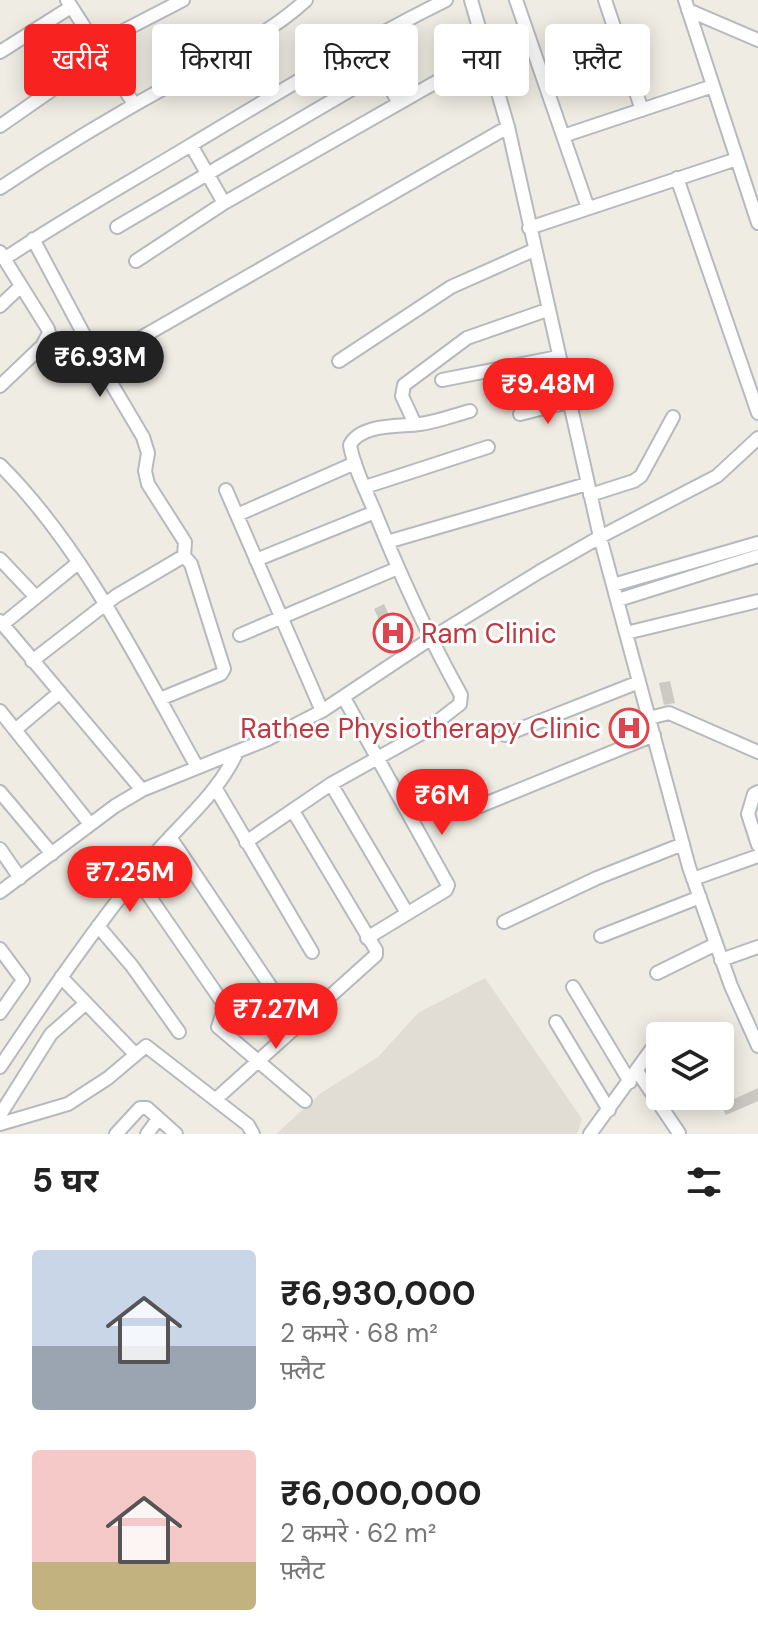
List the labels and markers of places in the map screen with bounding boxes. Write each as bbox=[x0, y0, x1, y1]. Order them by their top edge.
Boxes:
pin: ₹6.93M bbox=[35, 331, 165, 399]
pin: ₹9.48M bbox=[483, 358, 613, 426]
hospital icon: Ram Clinic bbox=[372, 612, 414, 654]
place label: Ram Clinic bbox=[421, 615, 557, 652]
hospital icon: Rathee Physiotherapy Clinic bbox=[608, 707, 650, 749]
place label: Rathee Physiotherapy Clinic bbox=[240, 710, 601, 747]
pin: ₹6M bbox=[403, 769, 481, 837]
pin: ₹7.25M bbox=[65, 846, 195, 914]
pin: ₹7.27M bbox=[211, 983, 341, 1051]

